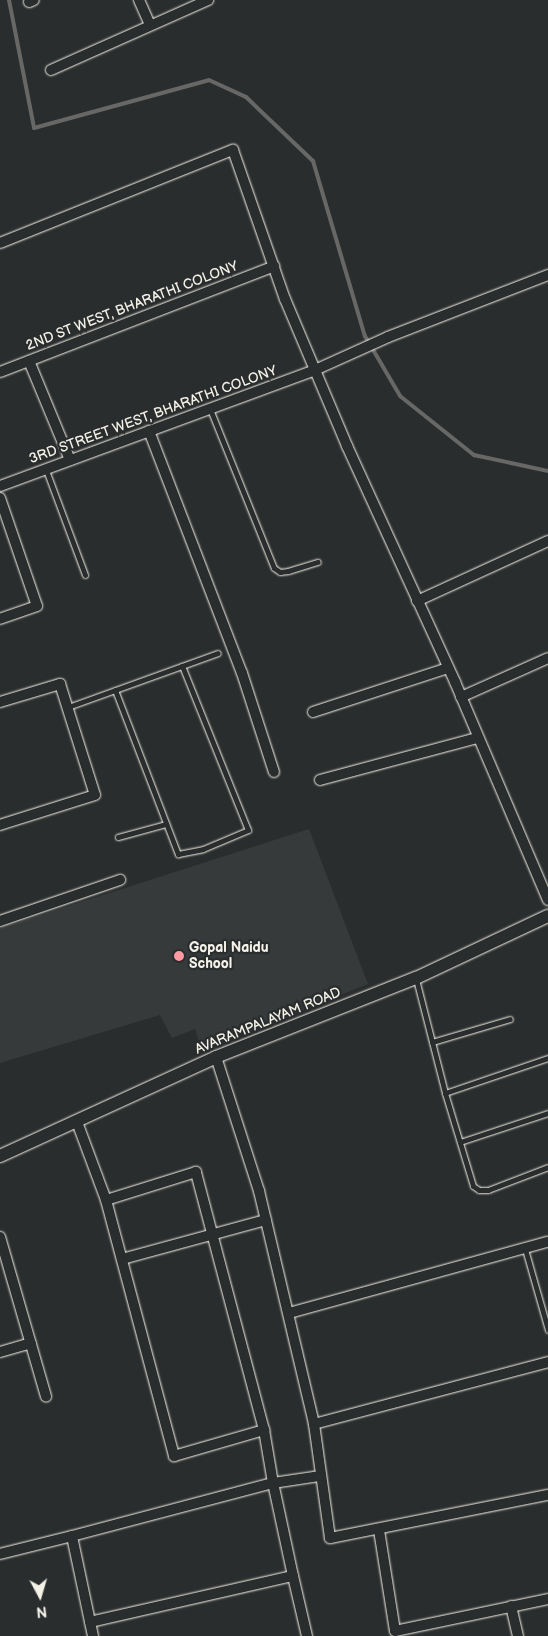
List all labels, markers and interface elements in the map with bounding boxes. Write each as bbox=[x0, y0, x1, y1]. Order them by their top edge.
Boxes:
street label: 2ND ST WEST, BHARATHI COLONY bbox=[23, 258, 241, 354]
street label: 3RD STREET WEST, BHARATHI COLONY bbox=[26, 362, 280, 468]
place label: Gopal Naidu School bbox=[189, 940, 269, 972]
marker: Gopal Naidu School bbox=[173, 950, 185, 962]
street label: AVARAMPALAYAM ROAD bbox=[193, 984, 343, 1058]
north arrow bbox=[15, 1571, 65, 1621]
text: N bbox=[36, 1602, 48, 1620]

